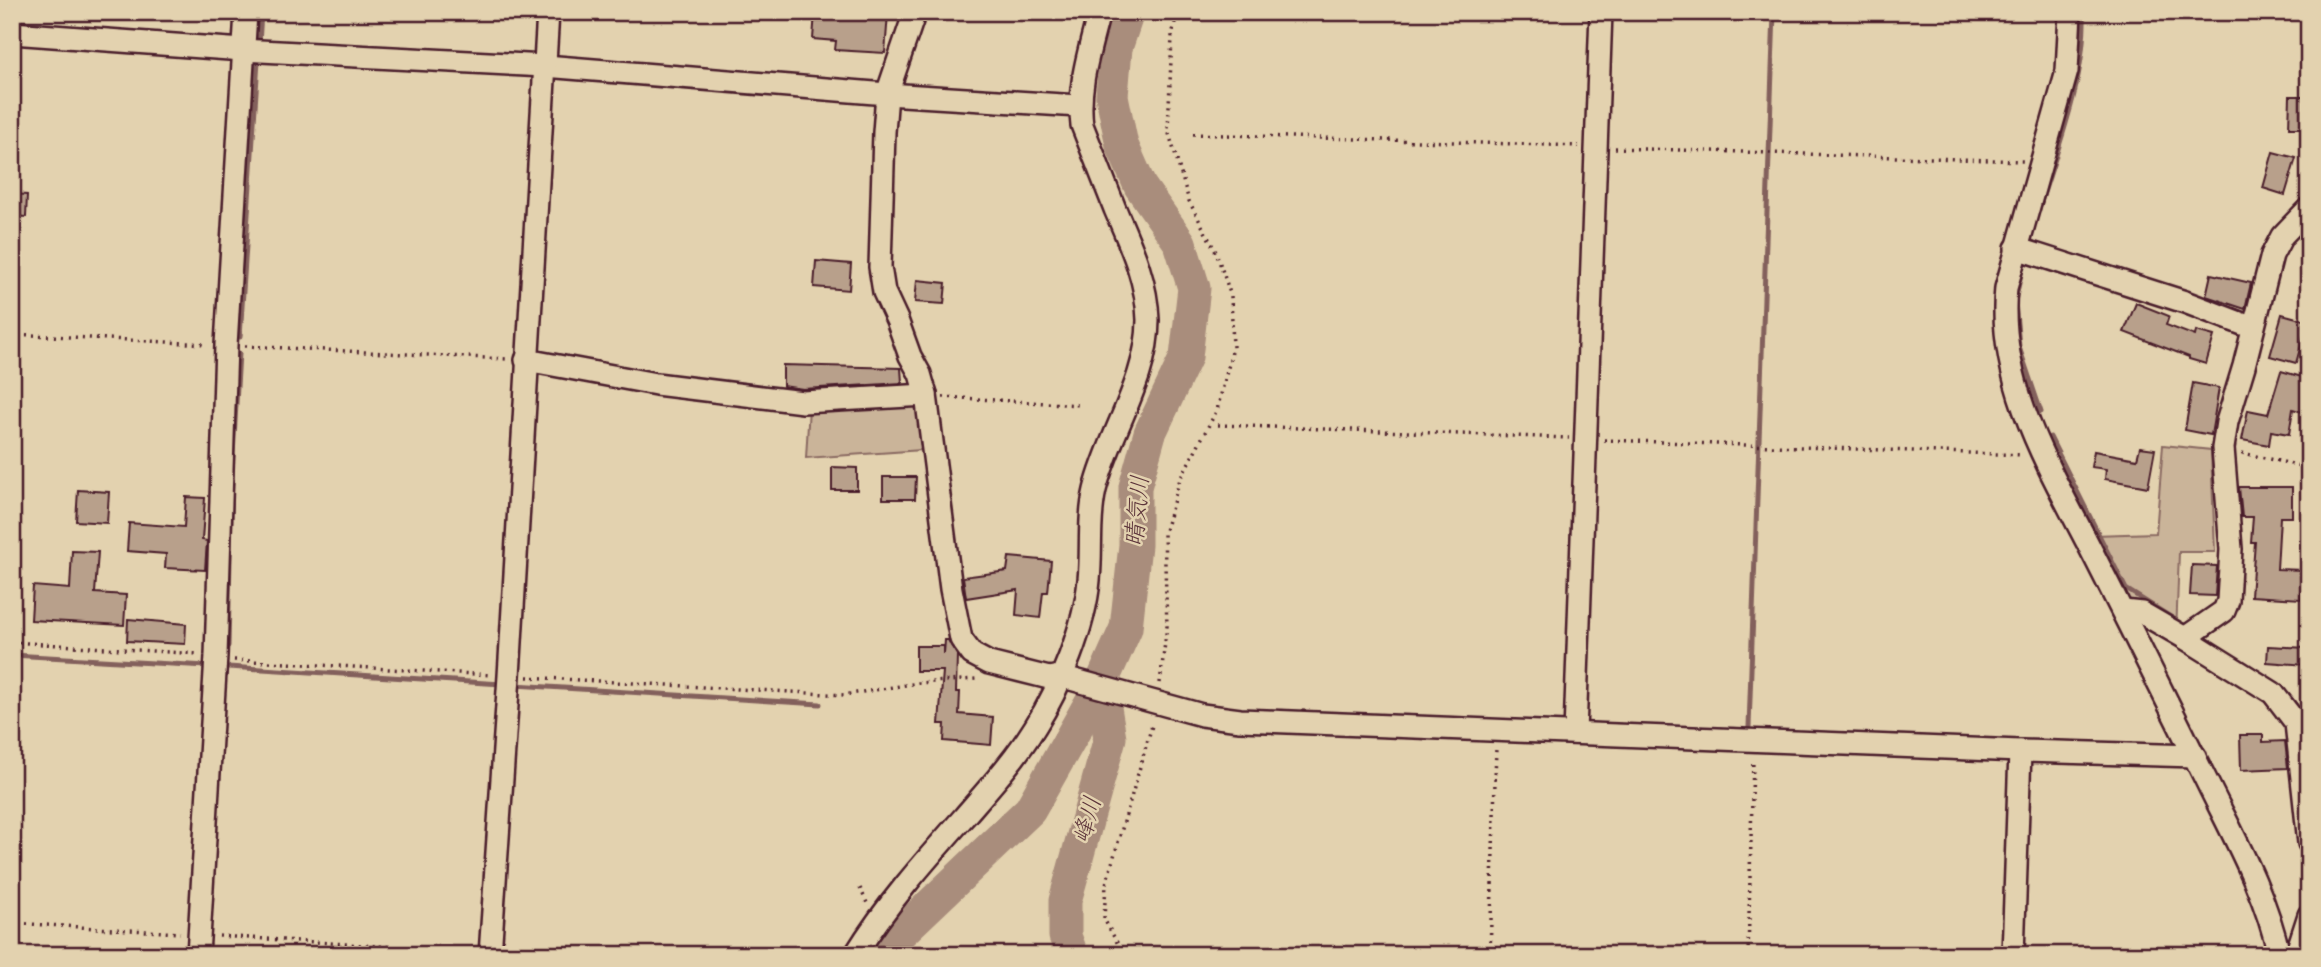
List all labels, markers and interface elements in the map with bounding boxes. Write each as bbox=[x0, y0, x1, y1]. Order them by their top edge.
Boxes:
water label: 晴気川 bbox=[1122, 474, 1158, 548]
water label: 峰川 bbox=[1069, 794, 1111, 848]

